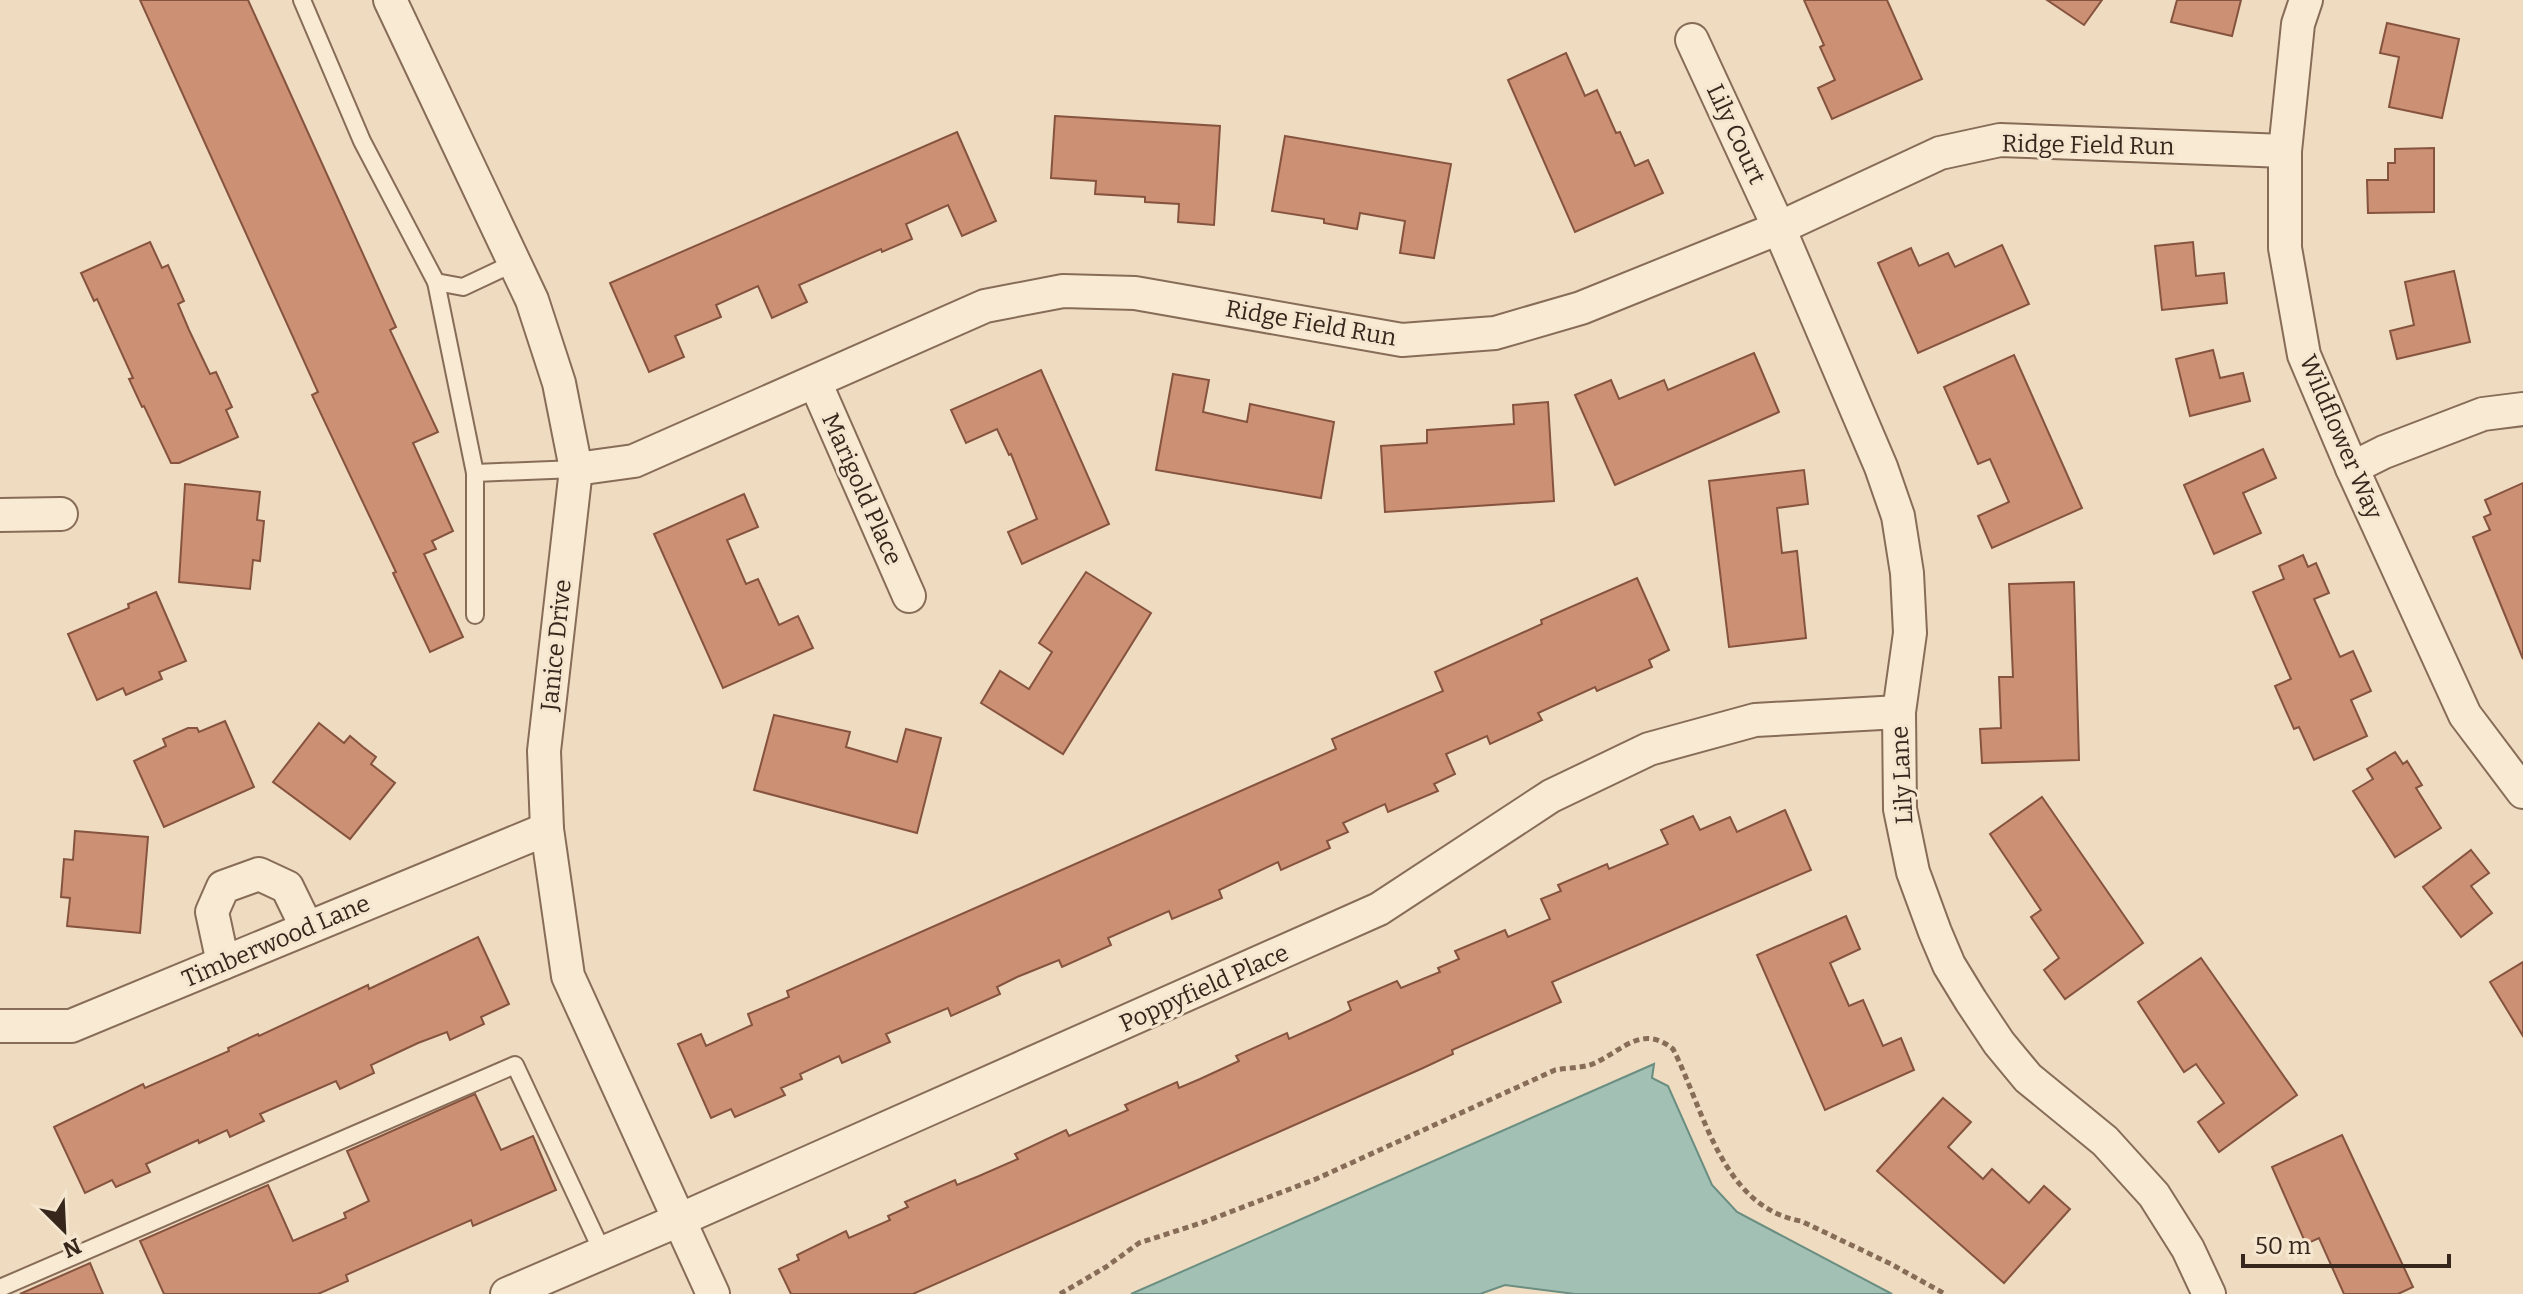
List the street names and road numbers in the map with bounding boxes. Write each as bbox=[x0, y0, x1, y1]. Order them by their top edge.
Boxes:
street label: Lily Court bbox=[1701, 80, 1771, 189]
street label: Ridge Field Run bbox=[2001, 129, 2175, 161]
street label: Ridge Field Run bbox=[1224, 294, 1398, 352]
street label: Wildflower Way bbox=[2294, 351, 2388, 524]
street label: Marigold Place bbox=[816, 409, 908, 569]
street label: Janice Drive bbox=[535, 578, 577, 713]
street label: Lily Lane bbox=[1885, 725, 1919, 825]
street label: Timberwood Lane bbox=[178, 889, 374, 993]
street label: Poppyfield Place bbox=[1115, 938, 1293, 1038]

